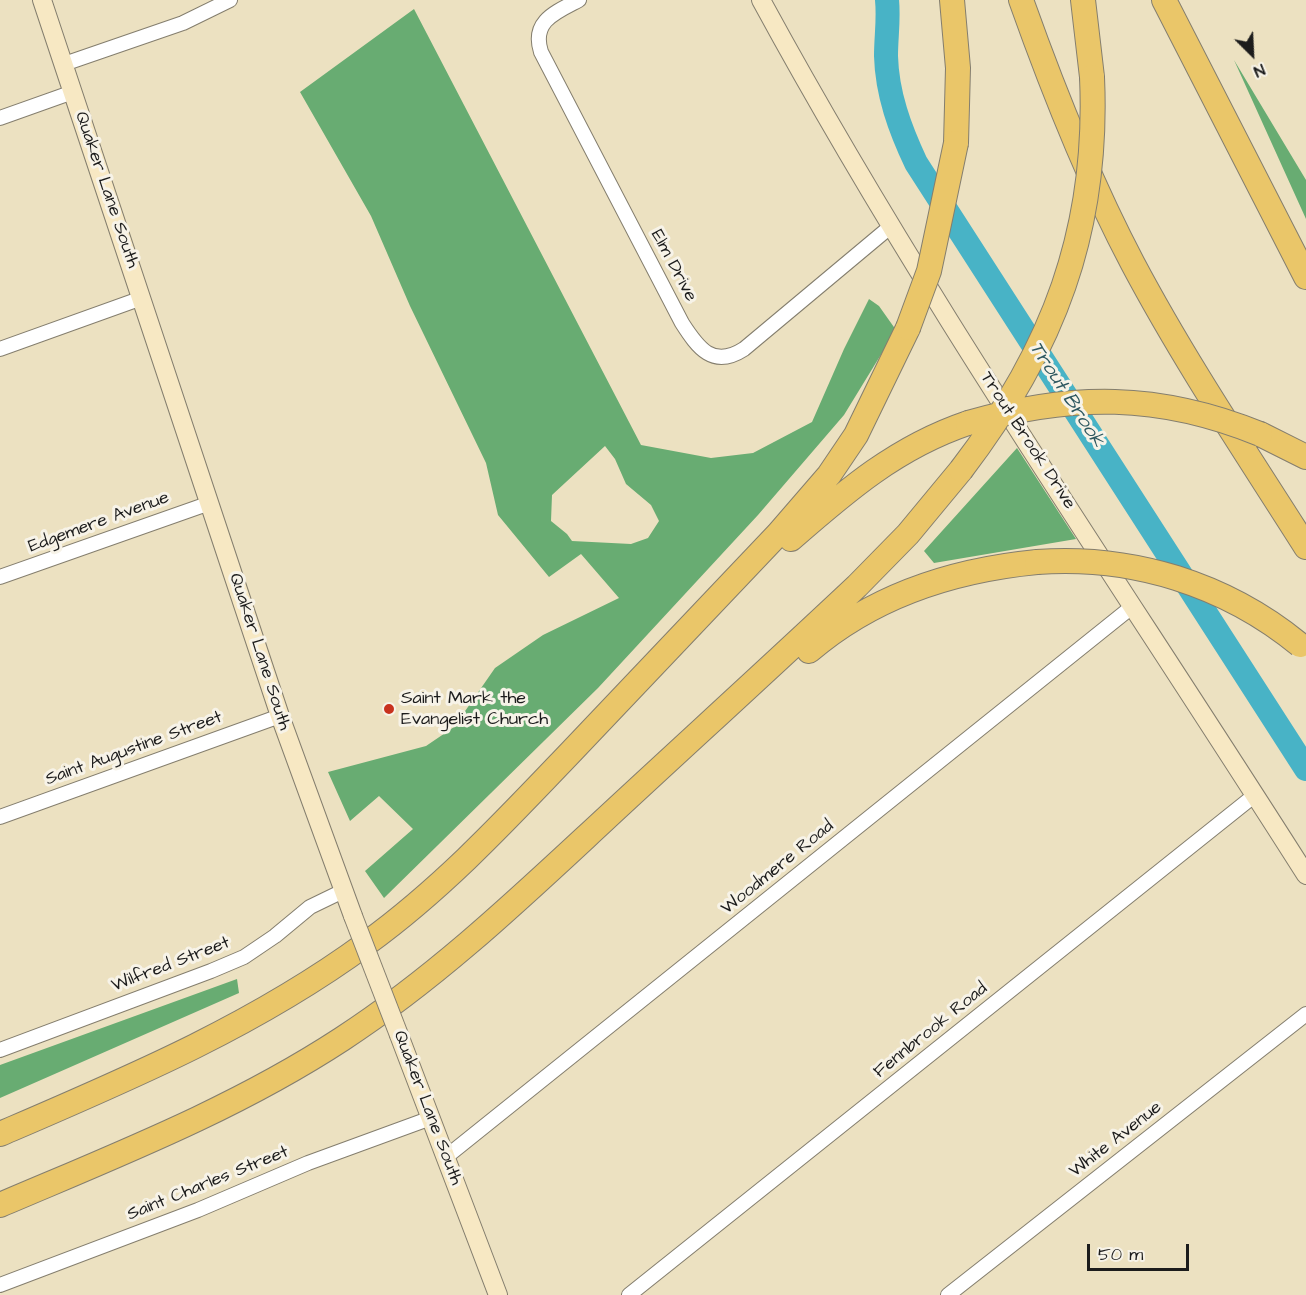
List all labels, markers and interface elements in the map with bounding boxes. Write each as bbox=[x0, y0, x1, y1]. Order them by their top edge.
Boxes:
north arrow bbox=[1222, 24, 1282, 84]
text: N bbox=[1250, 58, 1268, 83]
street label: Quaker Lane South bbox=[69, 109, 143, 271]
street label: Elm Drive bbox=[645, 226, 701, 306]
water label: Trout Brook bbox=[1023, 338, 1109, 452]
street label: Trout Brook Drive bbox=[974, 368, 1080, 514]
street label: Edgemere Avenue bbox=[26, 488, 172, 558]
street label: Quaker Lane South bbox=[223, 571, 295, 733]
place label: Saint Mark the Evangelist Church bbox=[401, 688, 548, 730]
marker: Saint Mark the Evangelist Church bbox=[382, 702, 396, 716]
street label: Saint Augustine Street bbox=[43, 707, 225, 791]
street label: Woodmere Road bbox=[717, 816, 839, 920]
street label: Wilfred Street bbox=[109, 933, 233, 997]
street label: Fennbrook Road bbox=[870, 979, 992, 1083]
street label: Quaker Lane South bbox=[388, 1028, 466, 1188]
street label: White Avenue bbox=[1066, 1097, 1166, 1183]
street label: Saint Charles Street bbox=[124, 1142, 292, 1226]
scale bar bbox=[1090, 1232, 1192, 1270]
text: 50 m bbox=[1098, 1242, 1143, 1267]

